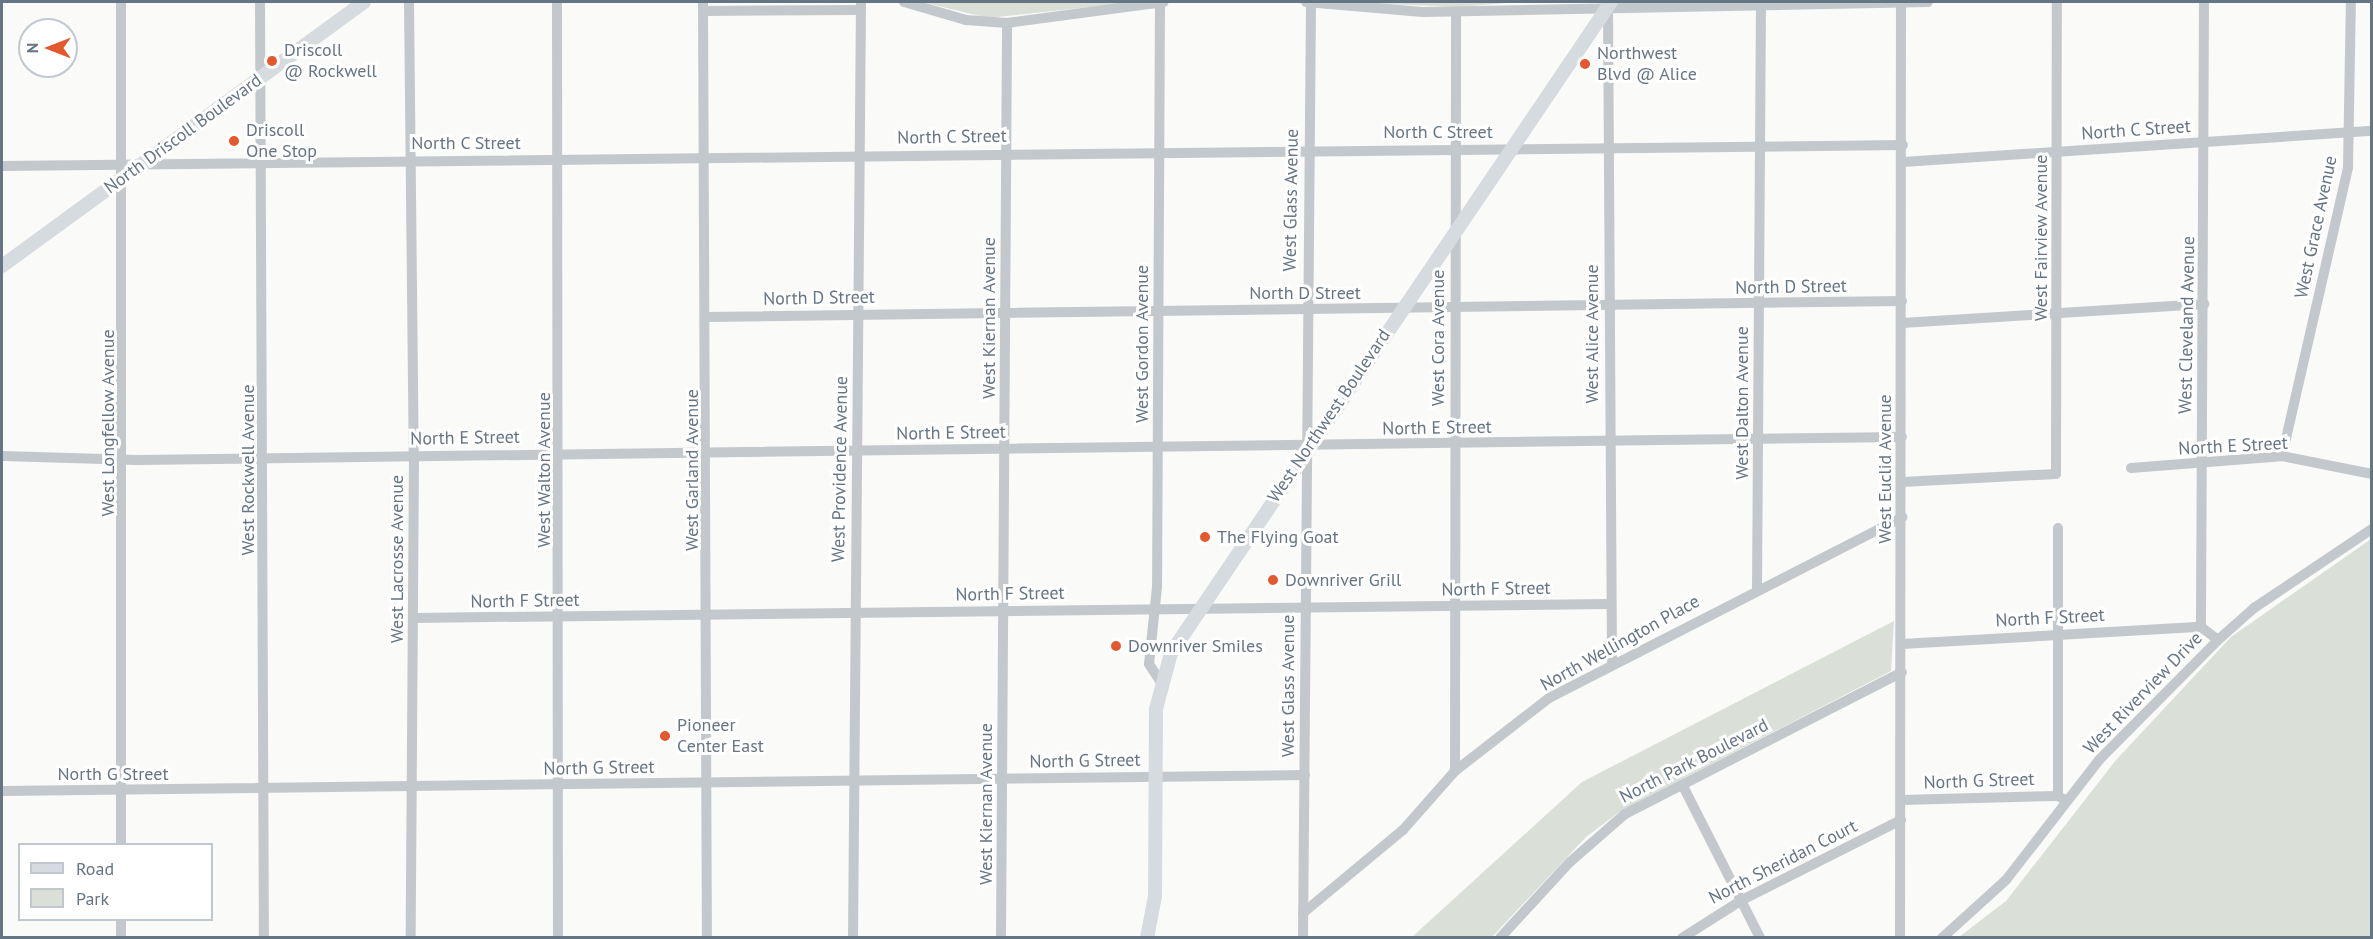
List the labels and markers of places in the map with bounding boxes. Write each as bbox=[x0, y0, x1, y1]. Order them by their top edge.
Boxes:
place label: Driscoll @ Rockwell bbox=[284, 40, 377, 82]
place label: Northwest Blvd @ Alice bbox=[1597, 43, 1697, 86]
marker: Driscoll @ Rockwell bbox=[265, 54, 279, 68]
marker: Northwest Blvd @ Alice bbox=[1578, 57, 1592, 71]
place label: Driscoll One Stop bbox=[246, 120, 317, 162]
marker: Driscoll One Stop bbox=[227, 134, 241, 148]
place label: The Flying Goat bbox=[1217, 526, 1339, 548]
marker: The Flying Goat bbox=[1198, 530, 1212, 544]
place label: Downriver Grill bbox=[1285, 569, 1401, 591]
marker: Downriver Grill bbox=[1266, 573, 1280, 587]
place label: Downriver Smiles bbox=[1128, 635, 1263, 657]
marker: Downriver Smiles bbox=[1109, 639, 1123, 653]
place label: Pioneer Center East bbox=[677, 715, 764, 758]
marker: Pioneer Center East bbox=[658, 729, 672, 743]

